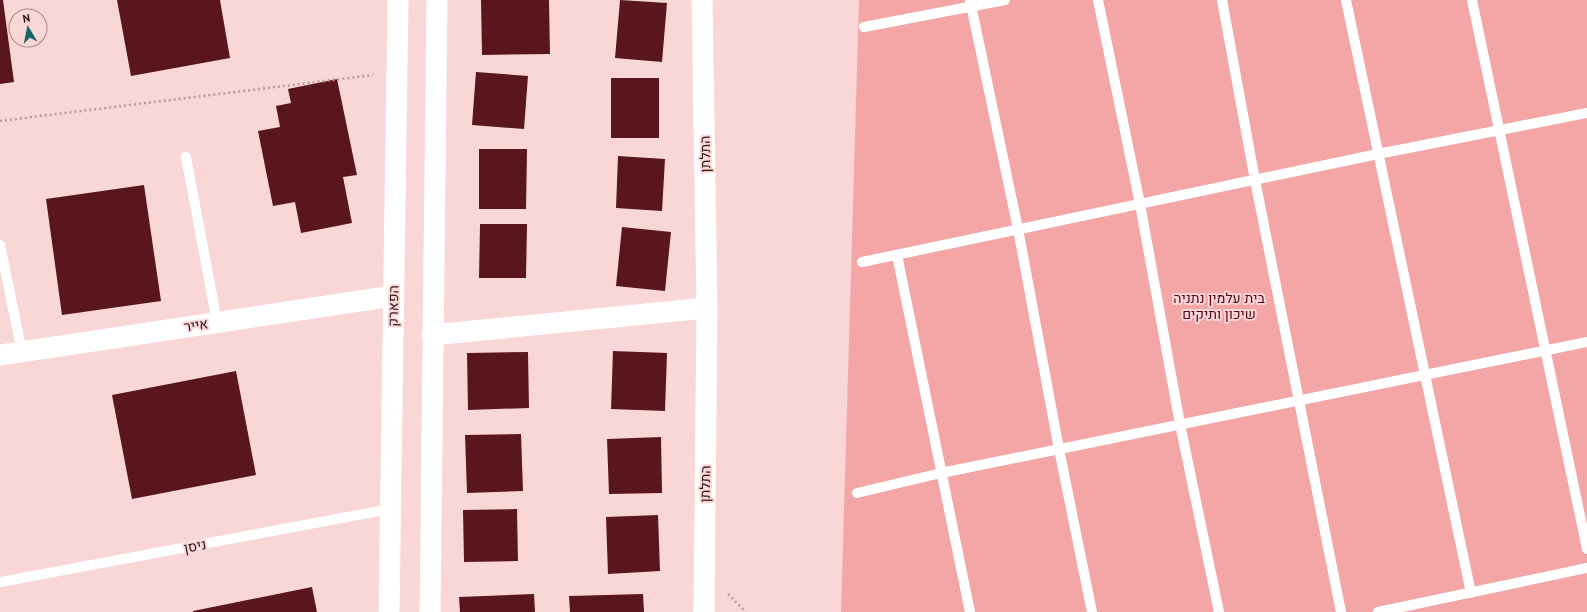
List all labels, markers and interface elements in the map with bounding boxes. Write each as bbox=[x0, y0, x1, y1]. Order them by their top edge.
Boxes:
north arrow bbox=[8, 8, 48, 48]
text: N bbox=[21, 11, 31, 26]
street label: התלתן bbox=[696, 135, 714, 173]
street label: הפארק bbox=[384, 285, 402, 327]
park label: בית עלמין נתניה שיכון ותיקים bbox=[1173, 289, 1265, 323]
street label: אייר bbox=[183, 314, 209, 336]
street label: התלתן bbox=[696, 465, 714, 503]
street label: ניסן bbox=[182, 535, 208, 557]

